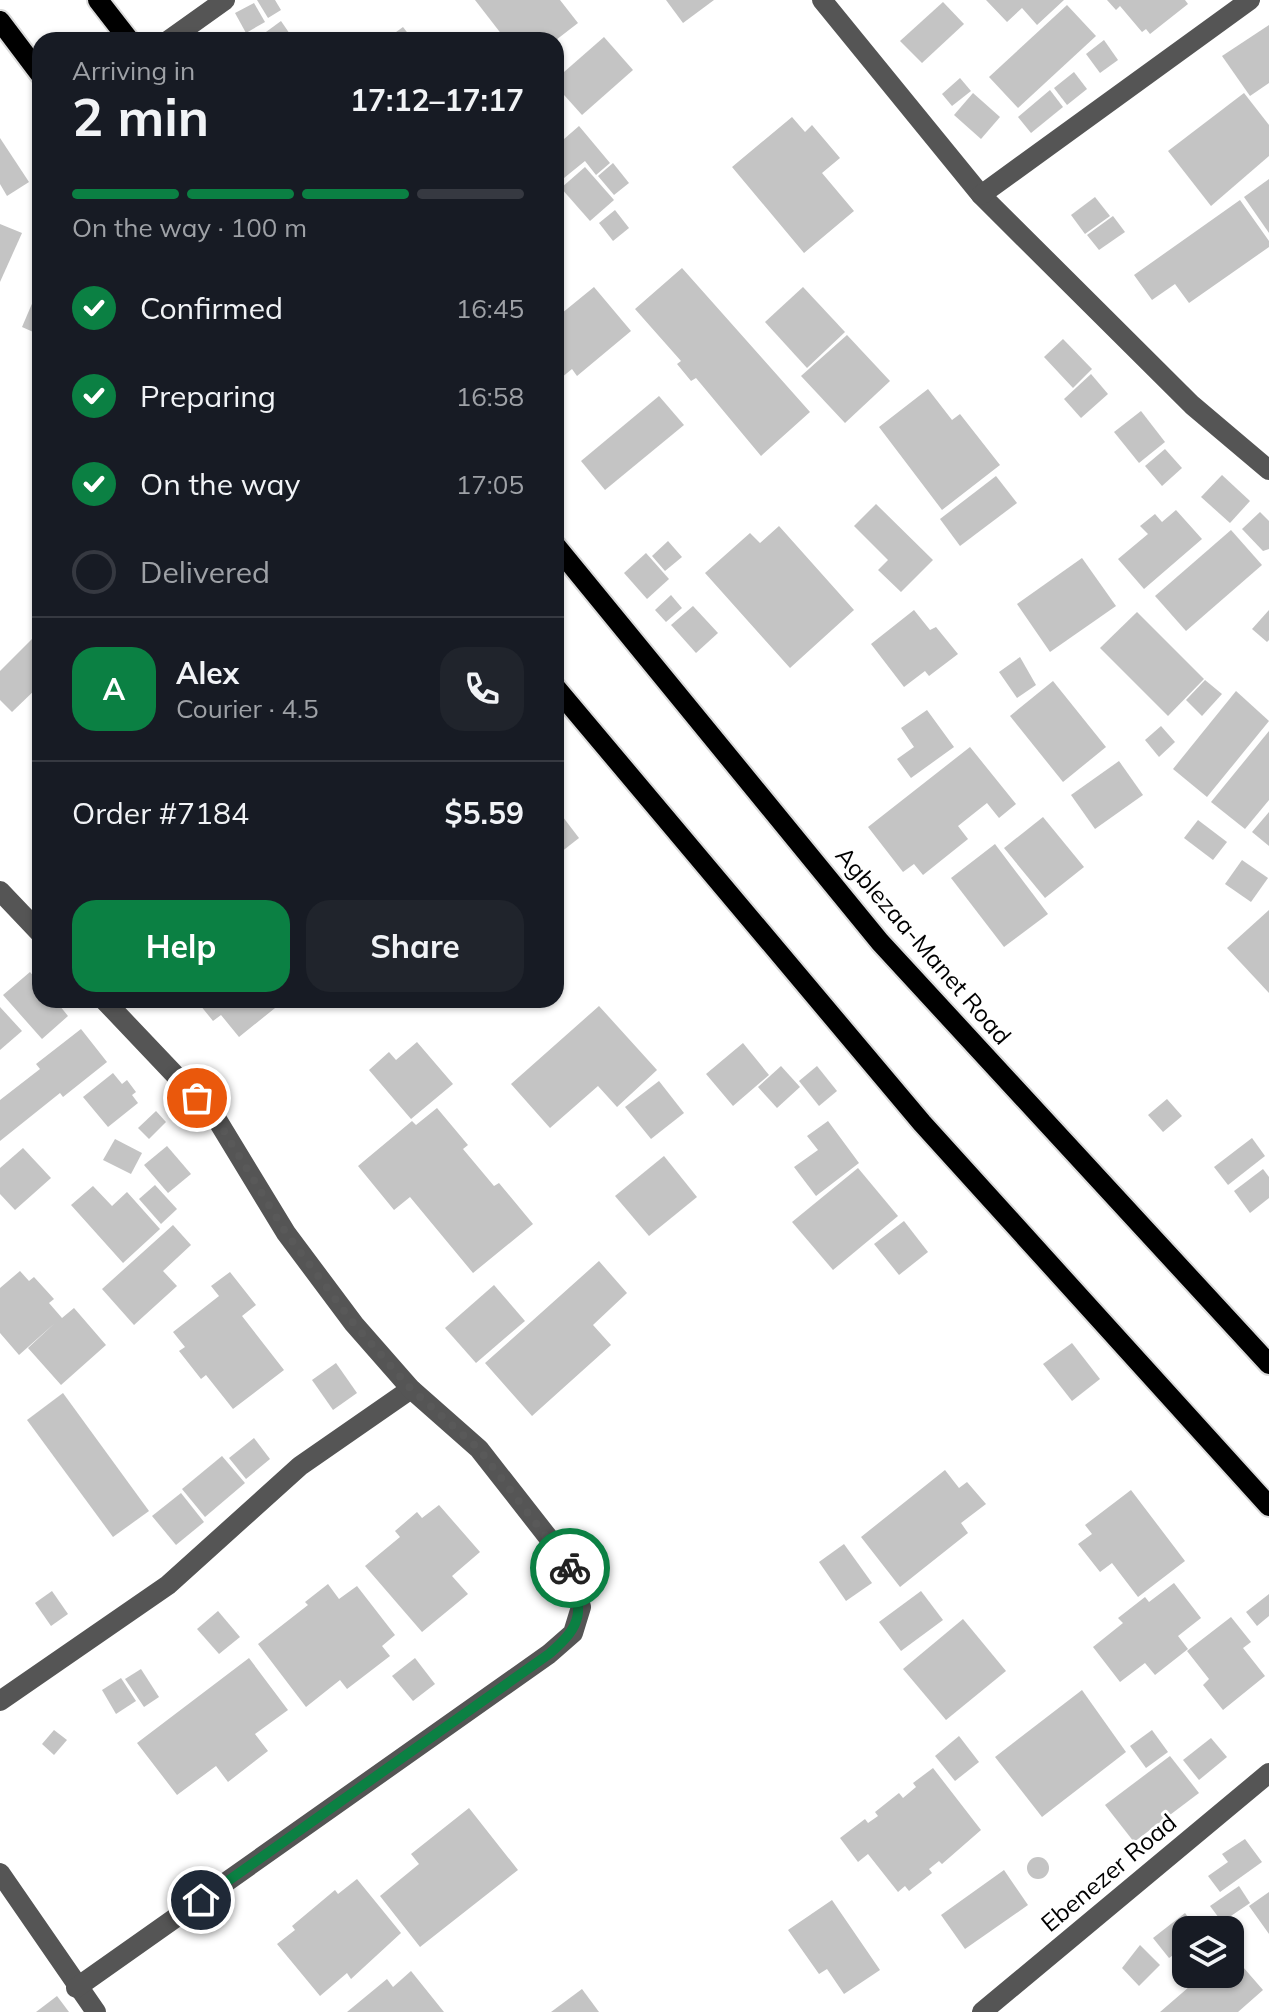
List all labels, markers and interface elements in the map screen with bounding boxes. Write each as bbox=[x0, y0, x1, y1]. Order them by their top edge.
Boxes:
text: Arriving in bbox=[72, 54, 195, 87]
text: 17:12–17:17 bbox=[350, 81, 524, 119]
text: 2 min bbox=[72, 84, 209, 149]
text: On the way · 100 m bbox=[72, 211, 307, 244]
icon: check bbox=[72, 286, 116, 330]
text: Confirmed bbox=[140, 289, 283, 327]
text: 16:45 bbox=[456, 292, 524, 325]
icon: check bbox=[72, 374, 116, 418]
text: Preparing bbox=[140, 377, 276, 415]
text: 16:58 bbox=[456, 380, 524, 413]
icon: check bbox=[72, 462, 116, 506]
text: On the way bbox=[140, 465, 300, 503]
text: 17:05 bbox=[456, 468, 524, 501]
text: Delivered bbox=[140, 553, 270, 591]
button: phone bbox=[440, 647, 524, 731]
text: Alex bbox=[176, 654, 239, 692]
text: A bbox=[103, 670, 125, 708]
text: Courier · 4.5 bbox=[176, 692, 319, 725]
text: Order #7184 bbox=[72, 794, 249, 832]
text: $5.59 bbox=[445, 794, 524, 832]
street label: Agblezaa-Manet Road bbox=[830, 840, 1018, 1050]
button: Help bbox=[72, 900, 290, 992]
button: Share bbox=[306, 900, 524, 992]
pin bbox=[163, 1064, 231, 1132]
icon: bag bbox=[175, 1076, 219, 1120]
courier bbox=[530, 1528, 610, 1608]
icon: bike bbox=[548, 1546, 592, 1590]
street label: Ebenezer Road bbox=[1034, 1807, 1182, 1938]
pin bbox=[167, 1866, 235, 1934]
icon: home bbox=[179, 1878, 223, 1922]
map controls bbox=[1172, 1916, 1244, 1988]
button: layers bbox=[1172, 1916, 1244, 1988]

